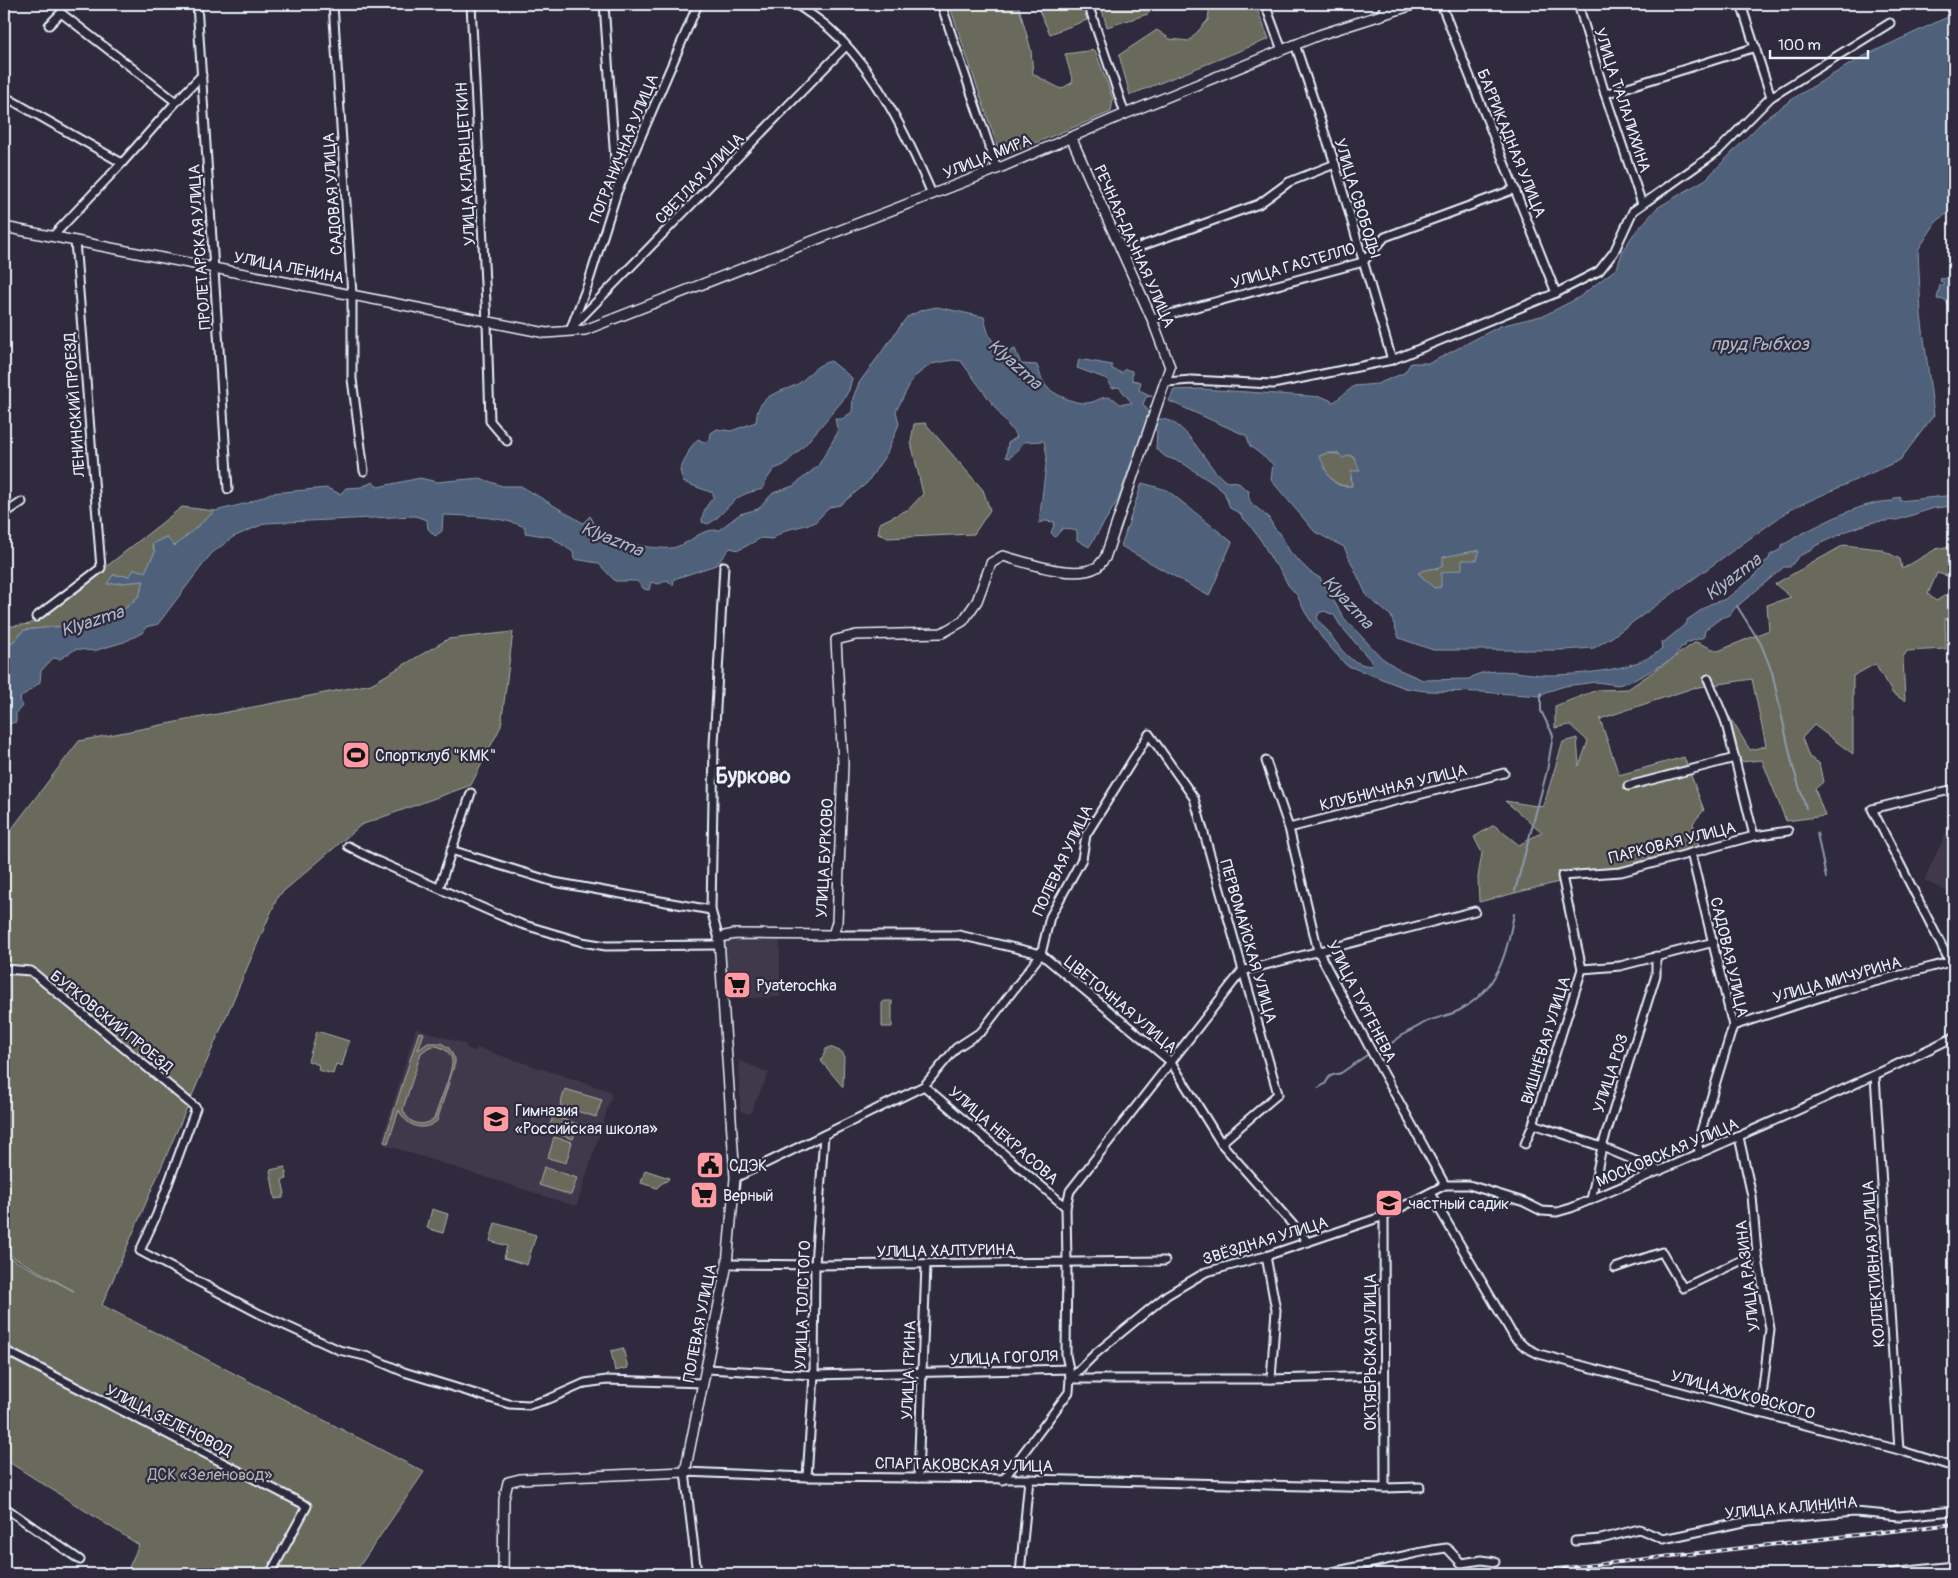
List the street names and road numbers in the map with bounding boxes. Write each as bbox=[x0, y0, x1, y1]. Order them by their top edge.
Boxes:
street label: УЛИЦА ТАЛАЛИХИНА bbox=[1589, 25, 1655, 175]
street label: БАРРИКАДНАЯ УЛИЦА bbox=[1472, 66, 1550, 221]
street label: ПОГРАНИЧНАЯ УЛИЦА bbox=[585, 71, 663, 226]
street label: УЛИЦА КЛАРЫ ЦЕТКИН bbox=[452, 82, 480, 246]
street label: СВЕТЛАЯ УЛИЦА bbox=[651, 129, 748, 229]
street label: УЛИЦА МИРА bbox=[940, 130, 1034, 184]
street label: САДОВАЯ УЛИЦА bbox=[319, 132, 347, 256]
street label: УЛИЦА СВОБОДЫ bbox=[1329, 136, 1385, 261]
street label: РЕЧНАЯ-ДАЧНАЯ УЛИЦА bbox=[1089, 162, 1179, 331]
street label: ПРОЛЕТАРСКАЯ УЛИЦА bbox=[184, 164, 216, 330]
street label: УЛИЦА ГАСТЕЛЛО bbox=[1229, 239, 1358, 293]
street label: УЛИЦА ЛЕНИНА bbox=[232, 247, 346, 289]
street label: ЛЕНИНСКИЙ ПРОЕЗД bbox=[60, 332, 90, 479]
street label: КЛУБНИЧНАЯ УЛИЦА bbox=[1318, 760, 1469, 816]
street label: УЛИЦА БУРКОВО bbox=[812, 798, 838, 918]
street label: ПОЛЕВАЯ УЛИЦА bbox=[1028, 802, 1097, 919]
street label: ПАРКОВАЯ УЛИЦА bbox=[1607, 818, 1738, 868]
street label: ПЕРВОМАЙСКАЯ УЛИЦА bbox=[1215, 857, 1281, 1025]
street label: САДОВАЯ УЛИЦА bbox=[1705, 895, 1753, 1019]
street label: УЛИЦА ТУРГЕНЕВА bbox=[1322, 937, 1401, 1066]
street label: ЦВЕТОЧНАЯ УЛИЦА bbox=[1060, 952, 1181, 1058]
street label: УЛИЦА МИЧУРИНА bbox=[1771, 952, 1904, 1008]
street label: БУРКОВСКИЙ ПРОЕЗД bbox=[46, 966, 177, 1078]
street label: ВИШНЁВАЯ УЛИЦА bbox=[1517, 974, 1575, 1107]
street label: УЛИЦА РОЗ bbox=[1589, 1031, 1633, 1115]
street label: УЛИЦА НЕКРАСОВА bbox=[944, 1082, 1063, 1189]
street label: МОСКОВСКАЯ УЛИЦА bbox=[1593, 1114, 1742, 1192]
street label: КОЛЛЕКТИВНАЯ УЛИЦА bbox=[1858, 1180, 1890, 1348]
street label: ЗВЁЗДНАЯ УЛИЦА bbox=[1200, 1212, 1330, 1270]
street label: УЛИЦА РАЗИНА bbox=[1731, 1219, 1765, 1333]
street label: УЛИЦА ТОЛСТОГО bbox=[791, 1240, 815, 1370]
street label: УЛИЦА ХАЛТУРИНА bbox=[876, 1240, 1016, 1262]
street label: ПОЛЕВАЯ УЛИЦА bbox=[679, 1262, 721, 1384]
street label: ОКТЯБРЬСКАЯ УЛИЦА bbox=[1361, 1273, 1381, 1431]
street label: УЛИЦА ГРИНА bbox=[897, 1320, 921, 1420]
street label: УЛИЦА ГОГОЛЯ bbox=[949, 1346, 1059, 1370]
street label: УЛИЦА ЖУКОВСКОГО bbox=[1668, 1366, 1817, 1424]
street label: УЛИЦА ЗЕЛЕНОВОД bbox=[102, 1380, 235, 1462]
street label: СПАРТАКОВСКАЯ УЛИЦА bbox=[875, 1453, 1053, 1477]
street label: УЛИЦА КАЛИНИНА bbox=[1724, 1492, 1858, 1524]

